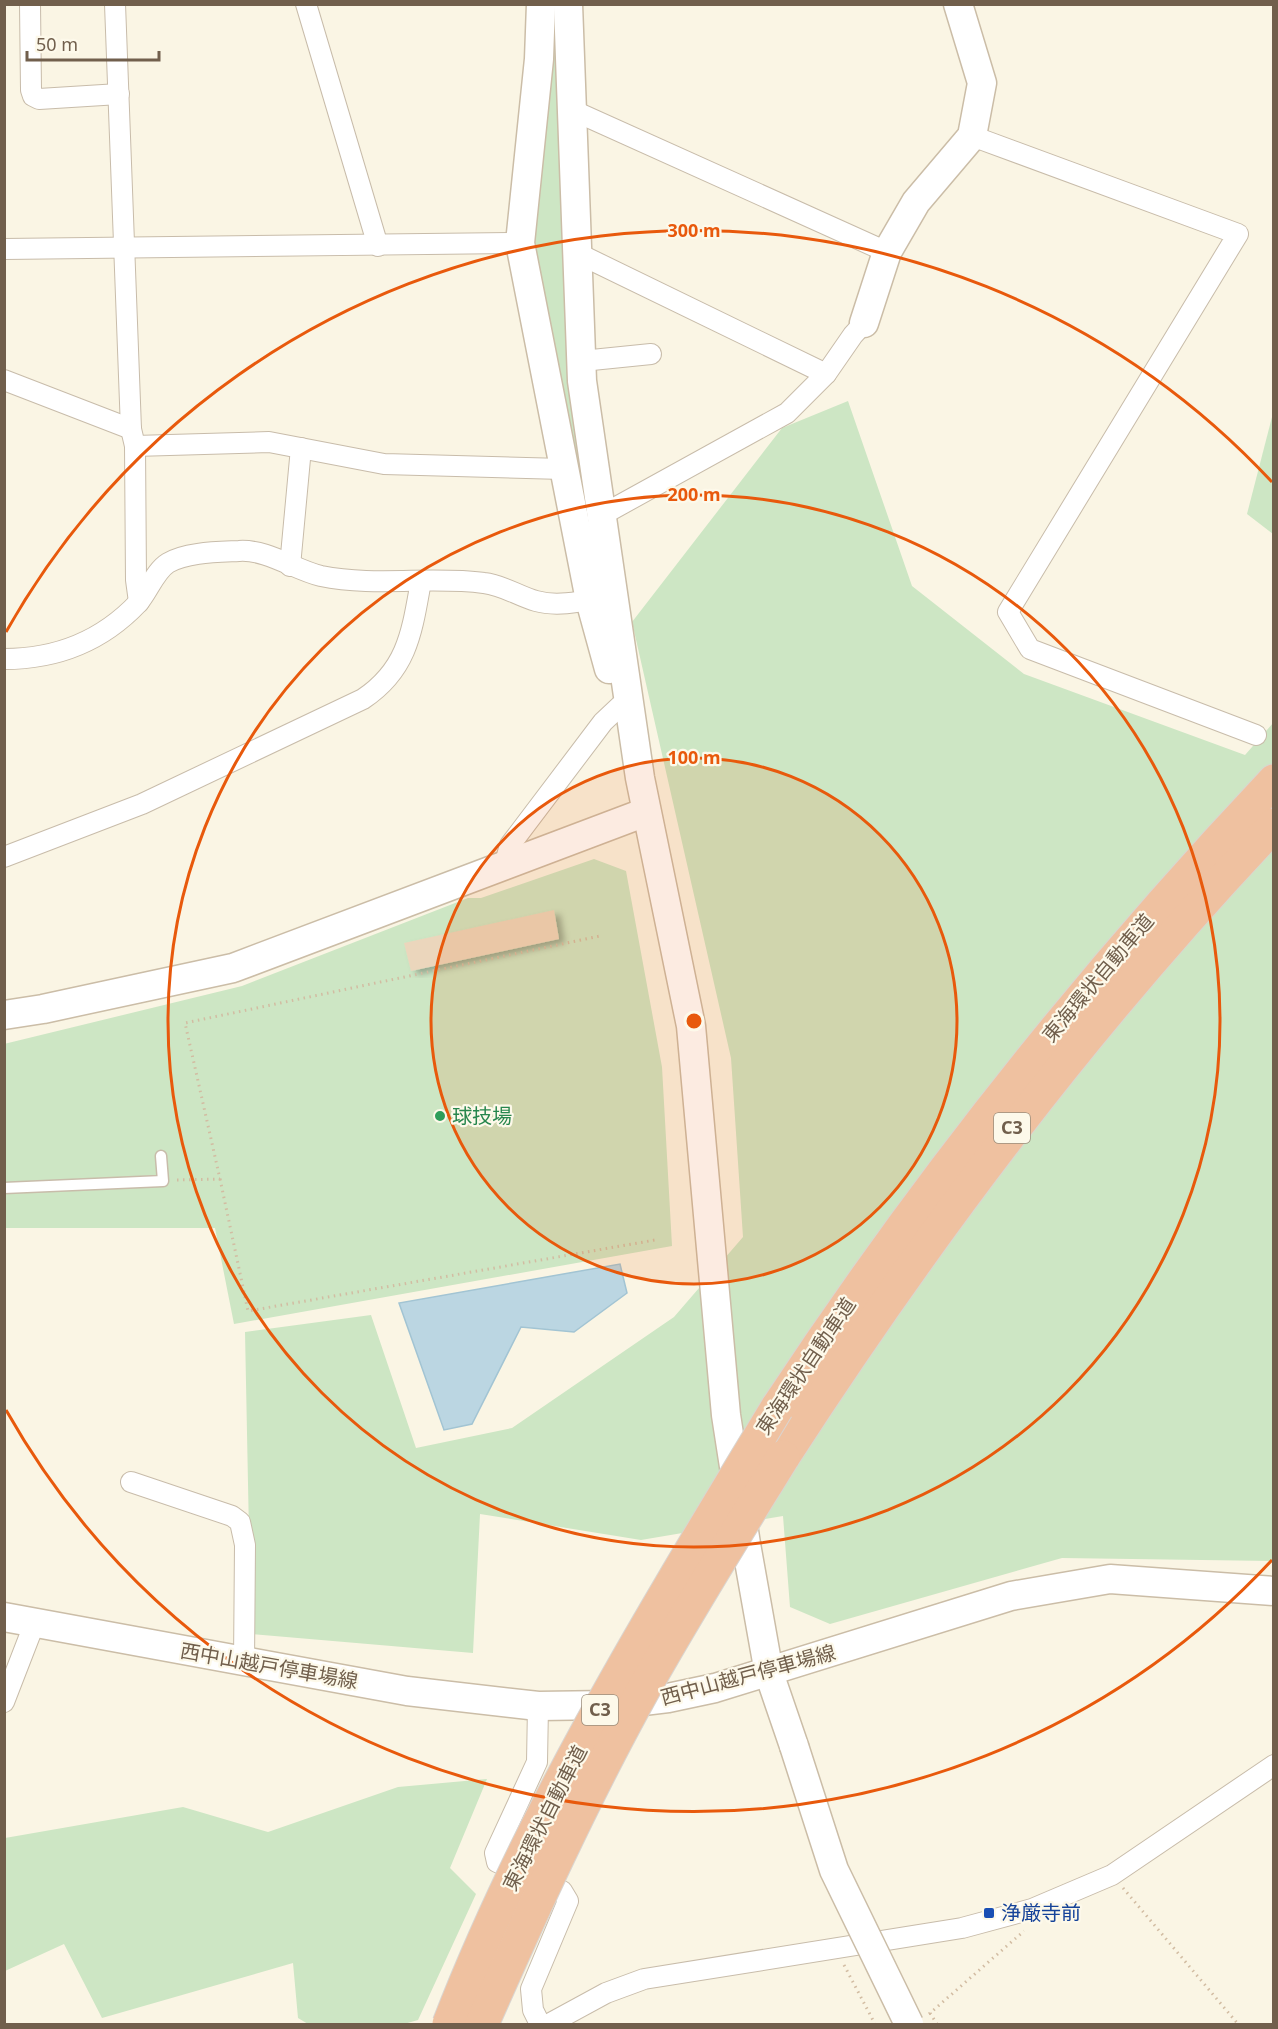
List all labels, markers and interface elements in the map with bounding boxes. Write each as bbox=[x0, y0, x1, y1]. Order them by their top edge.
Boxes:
scale bar bbox=[27, 24, 159, 62]
text: 50 m bbox=[36, 32, 78, 56]
text: 300 m bbox=[667, 218, 721, 242]
text: 200 m bbox=[667, 482, 721, 506]
text: 100 m bbox=[667, 745, 721, 769]
street label: 東海環状自動車道 bbox=[1036, 908, 1159, 1048]
centre of rings bbox=[684, 1011, 704, 1031]
place label: 球技場 bbox=[452, 1102, 512, 1129]
marker: 球技場 bbox=[433, 1109, 447, 1123]
road number: C3 bbox=[994, 1113, 1030, 1143]
street label: 東海環状自動車道 bbox=[750, 1292, 862, 1440]
street label: 西中山越戸停車場線 bbox=[178, 1637, 360, 1694]
street label: 西中山越戸停車場線 bbox=[657, 1638, 838, 1711]
road number: C3 bbox=[582, 1695, 618, 1725]
street label: 東海環状自動車道 bbox=[496, 1740, 593, 1895]
place label: 浄厳寺前 bbox=[1001, 1899, 1081, 1926]
marker: 浄厳寺前 bbox=[982, 1906, 996, 1920]

